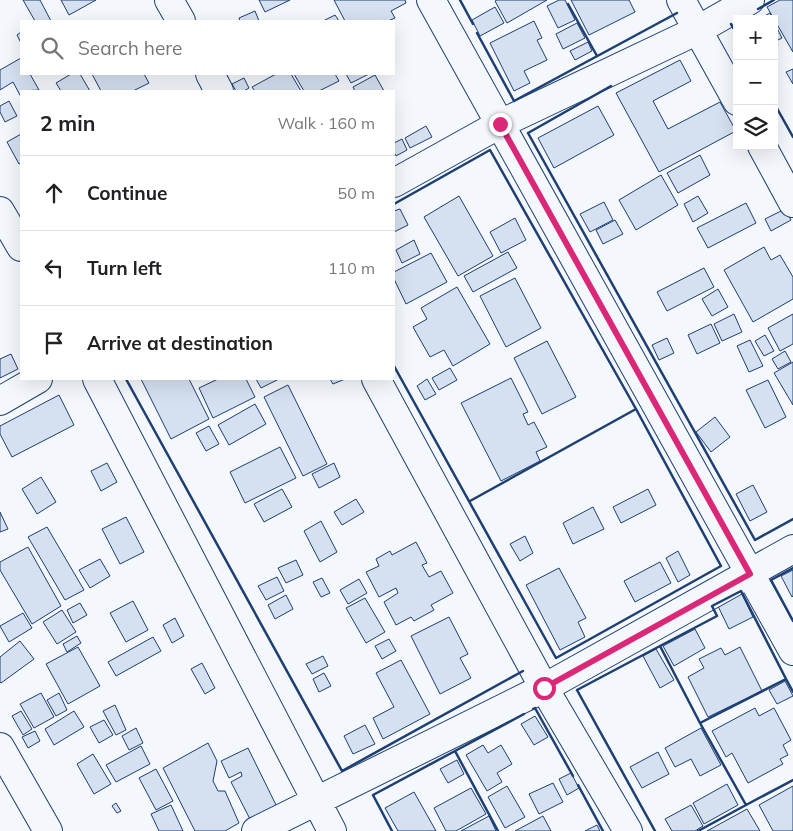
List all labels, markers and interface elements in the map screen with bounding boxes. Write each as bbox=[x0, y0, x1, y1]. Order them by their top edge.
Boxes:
map controls bbox=[733, 15, 778, 150]
button: + bbox=[733, 15, 778, 60]
search box bbox=[20, 20, 395, 75]
icon: search bbox=[38, 34, 66, 62]
text: Search here bbox=[78, 36, 182, 60]
button: − bbox=[733, 60, 778, 105]
button: layers bbox=[733, 105, 778, 150]
text: 2 min bbox=[40, 110, 95, 136]
text: Walk · 160 m bbox=[277, 113, 375, 133]
route end bbox=[489, 113, 512, 136]
icon: ahead bbox=[40, 179, 68, 207]
text: Continue bbox=[87, 181, 167, 205]
text: 50 m bbox=[338, 183, 375, 203]
icon: left bbox=[40, 254, 68, 282]
text: Turn left bbox=[87, 256, 162, 280]
text: 110 m bbox=[328, 258, 375, 278]
icon: arrive bbox=[40, 329, 68, 357]
text: Arrive at destination bbox=[87, 331, 273, 355]
route start bbox=[533, 677, 556, 700]

